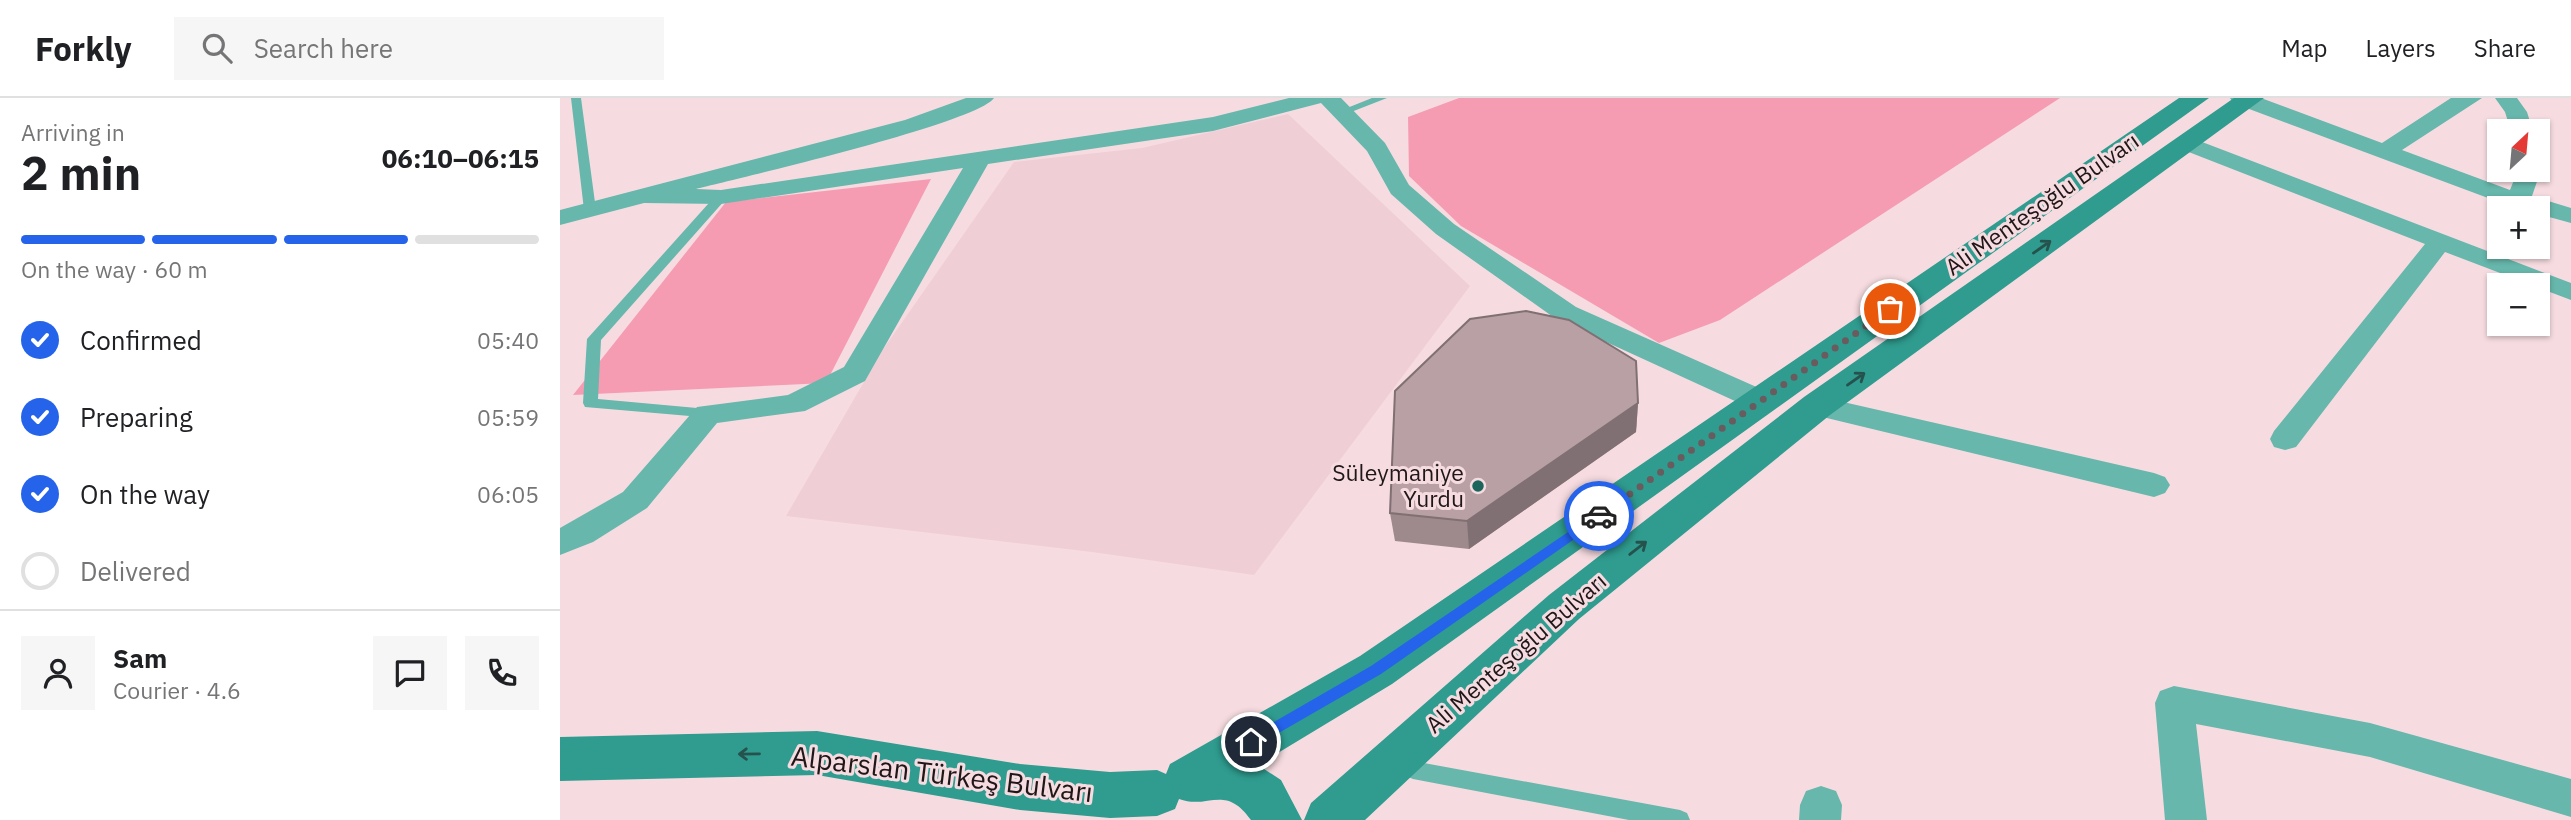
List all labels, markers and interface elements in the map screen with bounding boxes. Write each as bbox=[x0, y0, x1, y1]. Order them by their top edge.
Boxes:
search box bbox=[174, 17, 664, 80]
text: Forkly bbox=[35, 27, 132, 70]
icon: search bbox=[198, 29, 236, 67]
text: Search here bbox=[254, 31, 393, 65]
text: Map bbox=[2281, 32, 2328, 64]
text: Layers bbox=[2366, 32, 2436, 64]
text: Share bbox=[2474, 32, 2536, 64]
text: Arriving in bbox=[21, 117, 125, 147]
north arrow bbox=[2487, 119, 2550, 182]
map controls bbox=[2487, 119, 2550, 336]
street label: Ali Menteşoğlu Bulvarı bbox=[1939, 125, 2144, 281]
text: 06:10–06:15 bbox=[382, 141, 539, 175]
text: 2 min bbox=[21, 143, 141, 203]
button: + bbox=[2487, 196, 2550, 259]
one-way arrow bbox=[2032, 240, 2051, 255]
text: On the way · 60 m bbox=[21, 254, 208, 284]
button: − bbox=[2487, 273, 2550, 336]
pin bbox=[1860, 279, 1920, 339]
icon: bag bbox=[1871, 290, 1909, 328]
icon: check bbox=[21, 321, 59, 359]
text: Confirmed bbox=[80, 323, 202, 357]
text: 05:40 bbox=[477, 325, 539, 355]
one-way arrow bbox=[1846, 372, 1865, 386]
icon: check bbox=[21, 398, 59, 436]
text: Preparing bbox=[80, 400, 193, 434]
text: 05:59 bbox=[477, 402, 539, 432]
place label: Süleymaniye Yurdu bbox=[1332, 457, 1464, 513]
icon: check bbox=[21, 475, 59, 513]
text: On the way bbox=[80, 477, 210, 511]
marker: Süleymaniye Yurdu bbox=[1470, 478, 1486, 494]
text: 06:05 bbox=[477, 479, 539, 509]
courier bbox=[1564, 481, 1634, 551]
icon: car bbox=[1580, 497, 1618, 535]
one-way arrow bbox=[1628, 541, 1646, 556]
text: Delivered bbox=[80, 554, 191, 588]
street label: Ali Menteşoğlu Bulvarı bbox=[1419, 566, 1612, 739]
button: person bbox=[21, 636, 95, 710]
button: chat bbox=[373, 636, 447, 710]
button: phone bbox=[465, 636, 539, 710]
text: Sam bbox=[113, 641, 167, 675]
text: Courier · 4.6 bbox=[113, 675, 241, 705]
pin bbox=[1221, 712, 1281, 772]
icon: home bbox=[1232, 723, 1270, 761]
street label: Alparslan Türkeş Bulvarı bbox=[789, 737, 1095, 810]
one-way arrow bbox=[737, 747, 760, 761]

